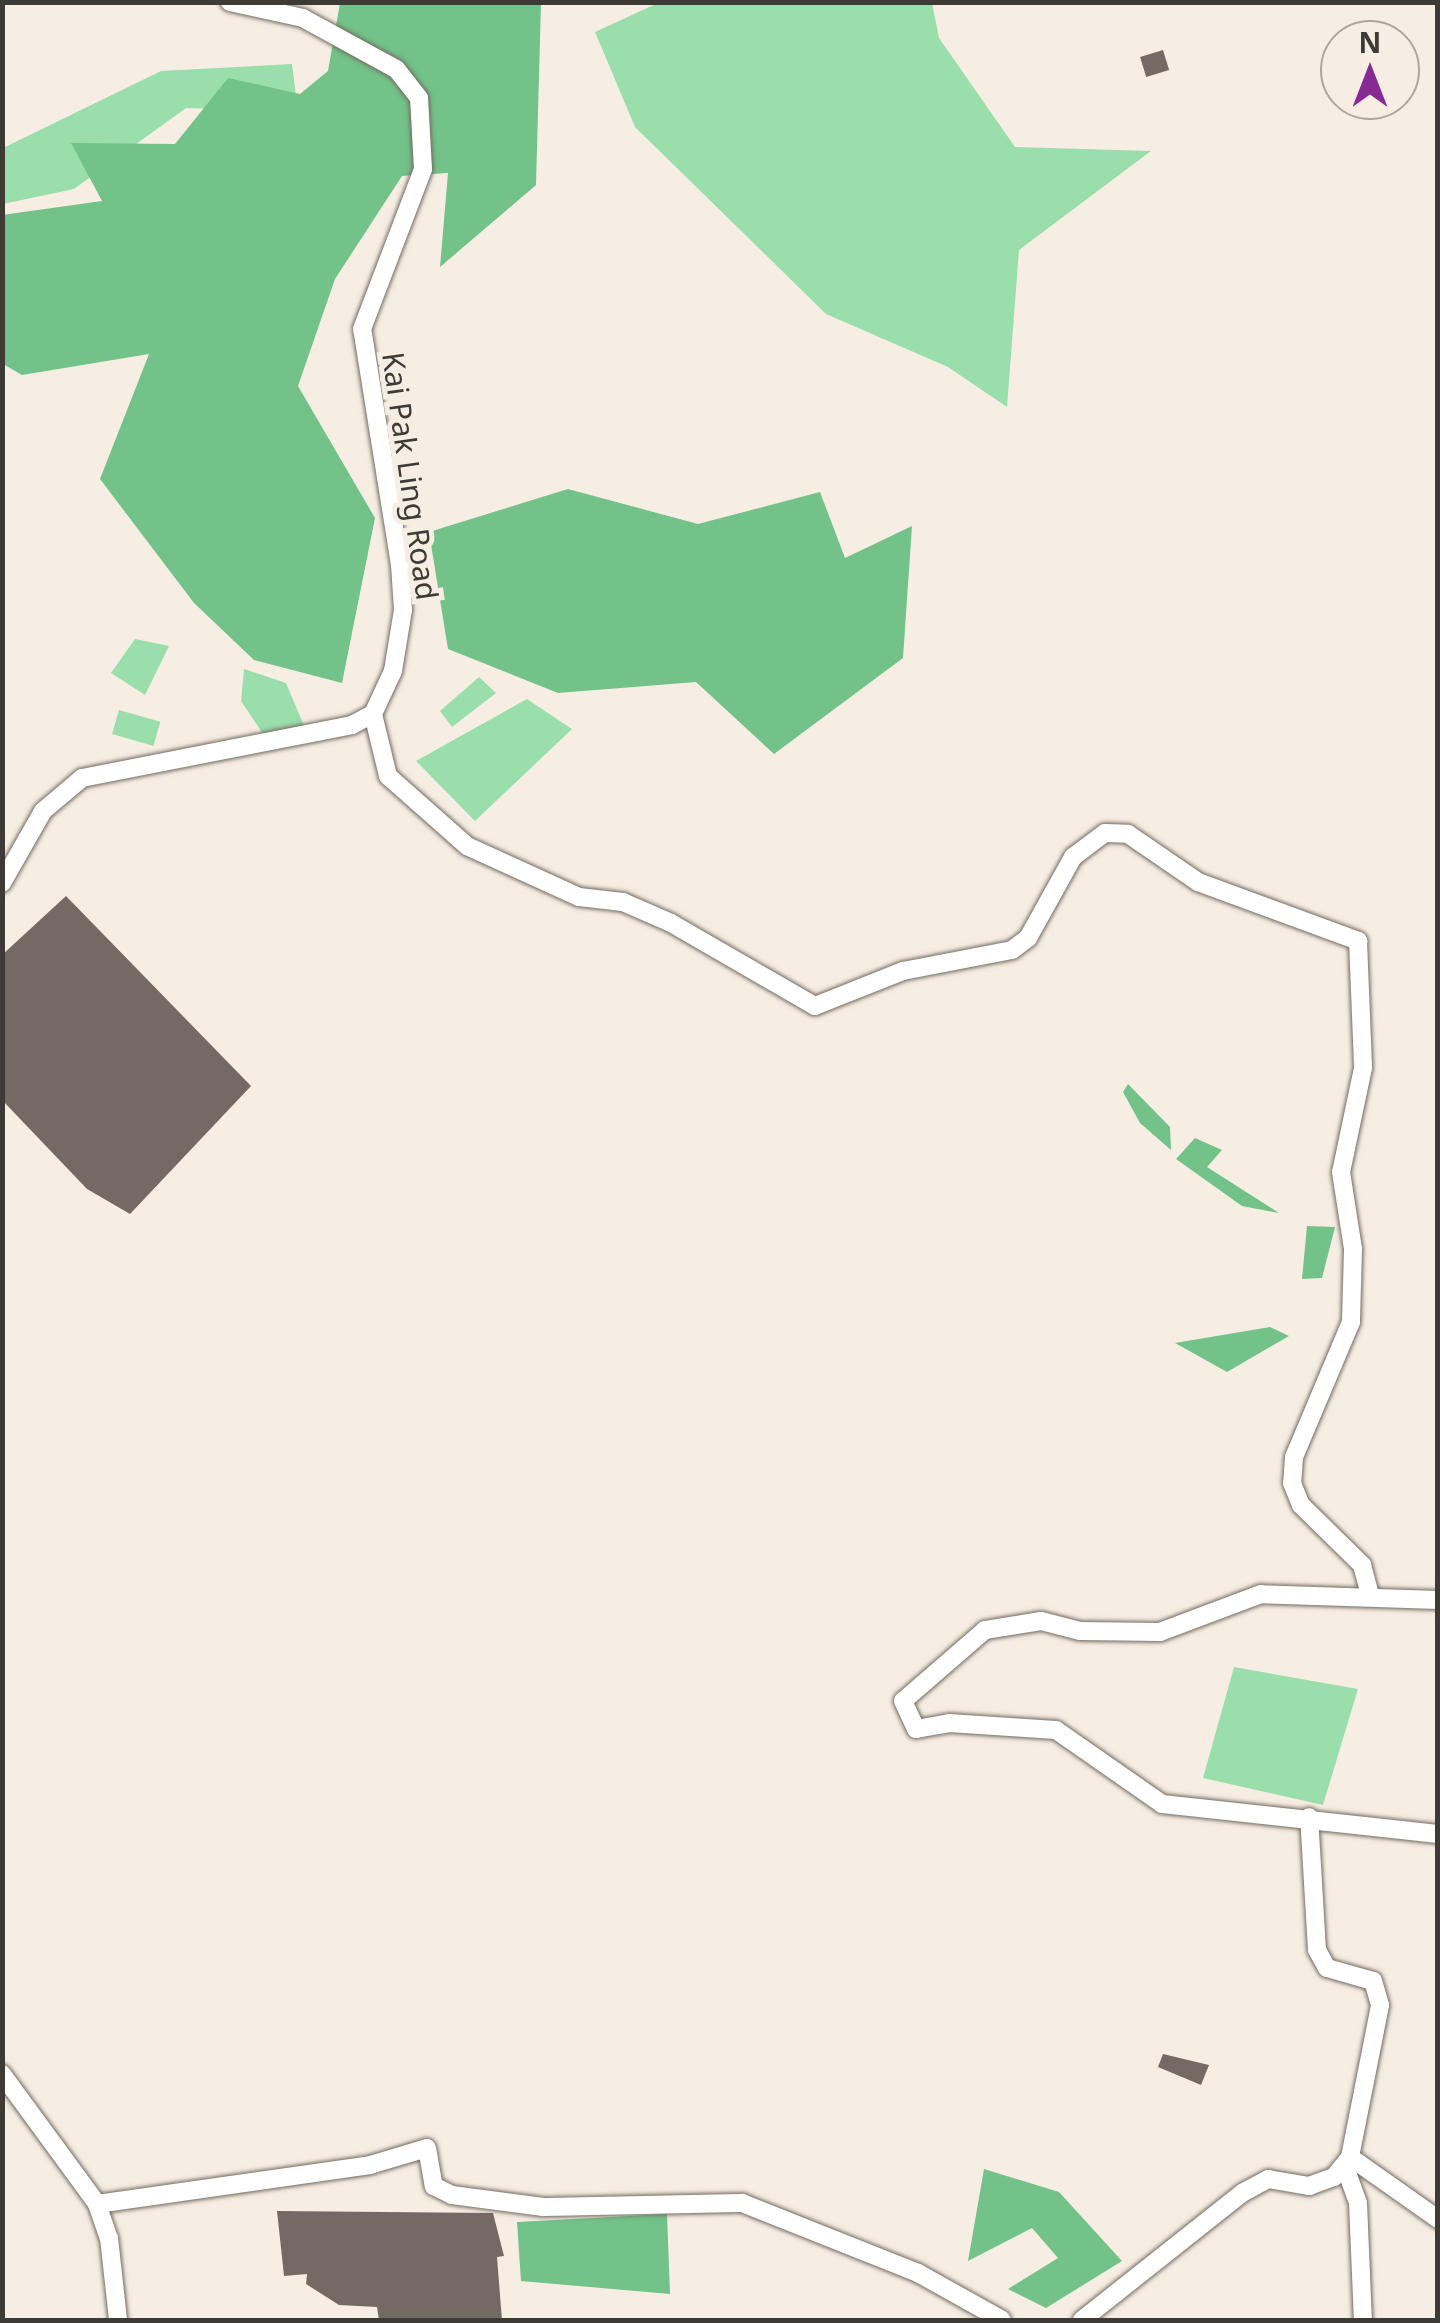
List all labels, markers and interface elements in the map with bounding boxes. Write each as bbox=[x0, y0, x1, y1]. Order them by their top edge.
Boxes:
north arrow bbox=[1320, 20, 1420, 120]
text: N bbox=[1359, 23, 1381, 61]
street label: Kai Pak Ling Road bbox=[375, 350, 445, 602]

